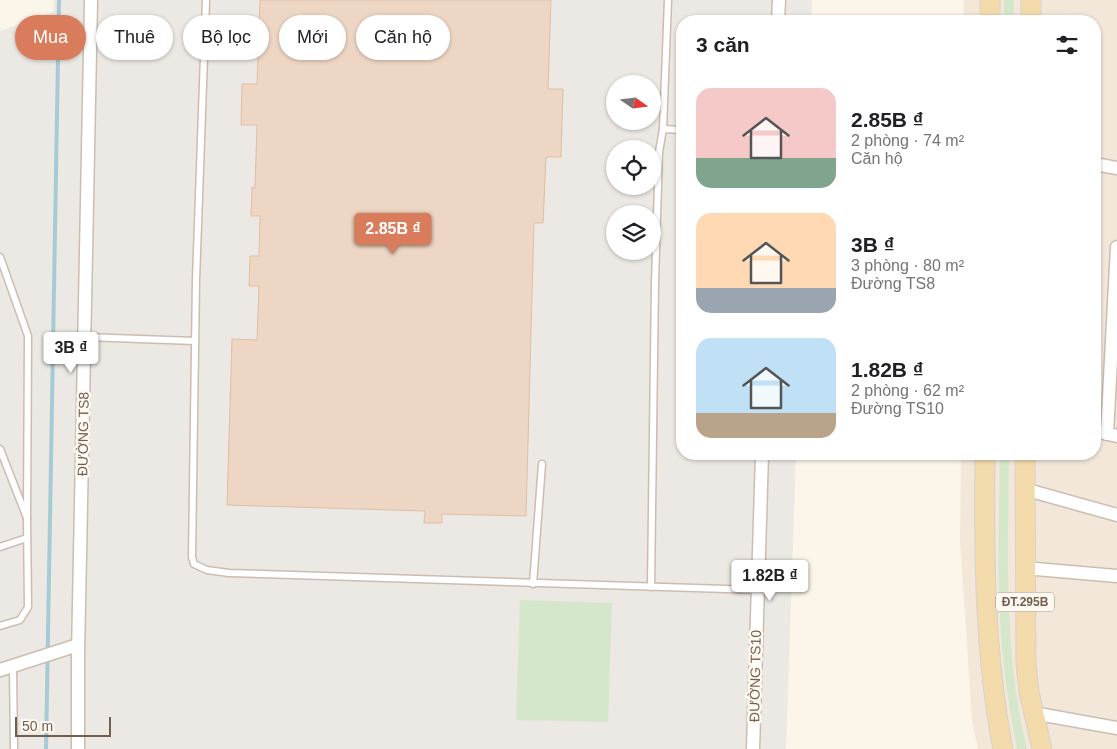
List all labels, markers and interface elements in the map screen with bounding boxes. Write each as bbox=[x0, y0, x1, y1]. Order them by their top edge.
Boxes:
chip: Mua bbox=[15, 15, 86, 60]
chip: Thuê bbox=[96, 15, 173, 60]
chip: Bộ lọc bbox=[183, 15, 269, 60]
chip: Mới bbox=[279, 15, 346, 60]
chip: Căn hộ bbox=[356, 15, 450, 60]
icon: filters bbox=[1053, 31, 1081, 59]
text: 3 căn bbox=[696, 33, 750, 56]
north arrow bbox=[606, 75, 661, 130]
map controls bbox=[606, 75, 661, 260]
icon: home bbox=[736, 108, 796, 168]
text: 2.85B ₫ bbox=[851, 108, 924, 131]
text: 2 phòng · 74 m² bbox=[851, 132, 964, 149]
button: locate bbox=[606, 140, 661, 195]
text: Căn hộ bbox=[851, 150, 903, 167]
button: layers bbox=[606, 205, 661, 260]
pin: 2.85B ₫ bbox=[347, 212, 439, 255]
text: 2.85B ₫ bbox=[365, 220, 421, 237]
icon: home bbox=[736, 233, 796, 293]
text: 3B ₫ bbox=[851, 233, 894, 256]
text: 3 phòng · 80 m² bbox=[851, 257, 964, 274]
text: Đường TS8 bbox=[851, 275, 935, 292]
pin: 3B ₫ bbox=[41, 332, 101, 374]
text: 3B ₫ bbox=[54, 339, 88, 356]
icon: home bbox=[736, 358, 796, 418]
text: 1.82B ₫ bbox=[851, 358, 924, 381]
text: 2 phòng · 62 m² bbox=[851, 382, 964, 399]
street label: ĐƯỜNG TS8 bbox=[74, 391, 92, 476]
text: Đường TS10 bbox=[851, 400, 944, 417]
pin: 1.82B ₫ bbox=[724, 560, 816, 602]
text: 1.82B ₫ bbox=[742, 567, 798, 584]
road number: ĐT.295B bbox=[996, 592, 1054, 612]
street label: ĐƯỜNG TS10 bbox=[746, 630, 764, 722]
scale bar bbox=[15, 714, 111, 737]
text: 50 m bbox=[22, 718, 53, 734]

